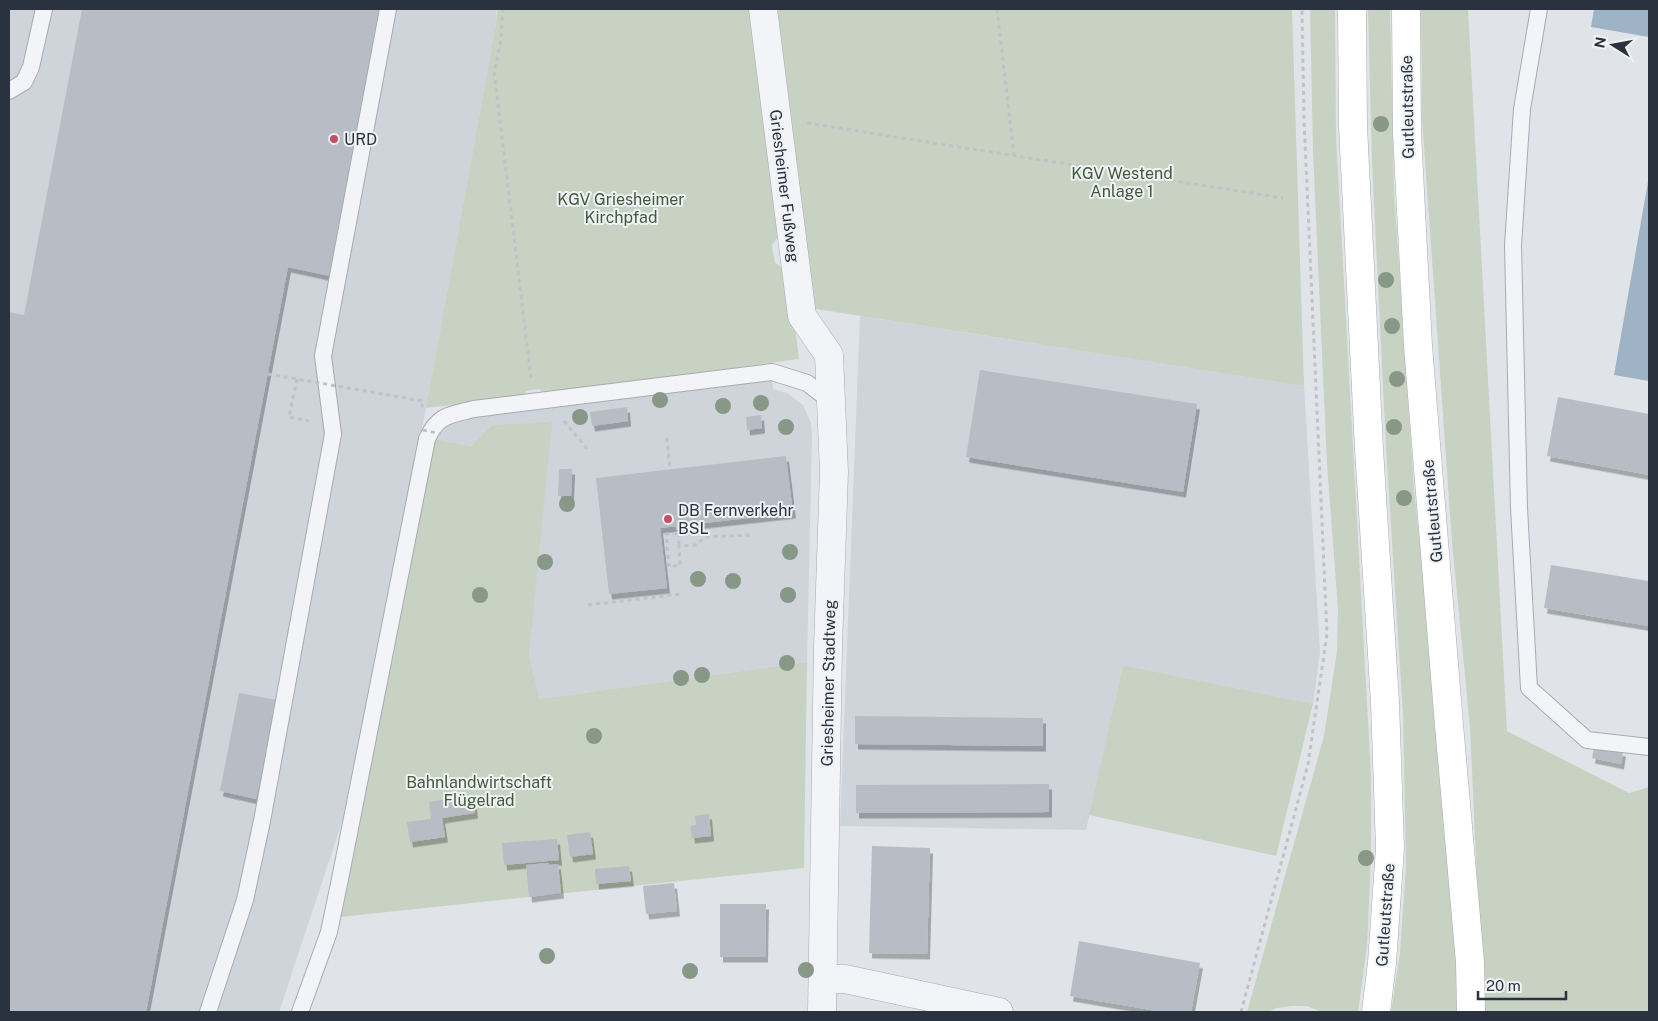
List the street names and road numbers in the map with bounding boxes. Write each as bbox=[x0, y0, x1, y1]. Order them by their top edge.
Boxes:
street label: Gutleutstraße bbox=[1397, 55, 1418, 159]
street label: Griesheimer Fußweg bbox=[766, 109, 803, 264]
street label: Gutleutstraße bbox=[1419, 458, 1446, 563]
street label: Griesheimer Stadtweg bbox=[818, 599, 839, 767]
street label: Gutleutstraße bbox=[1372, 863, 1399, 967]

